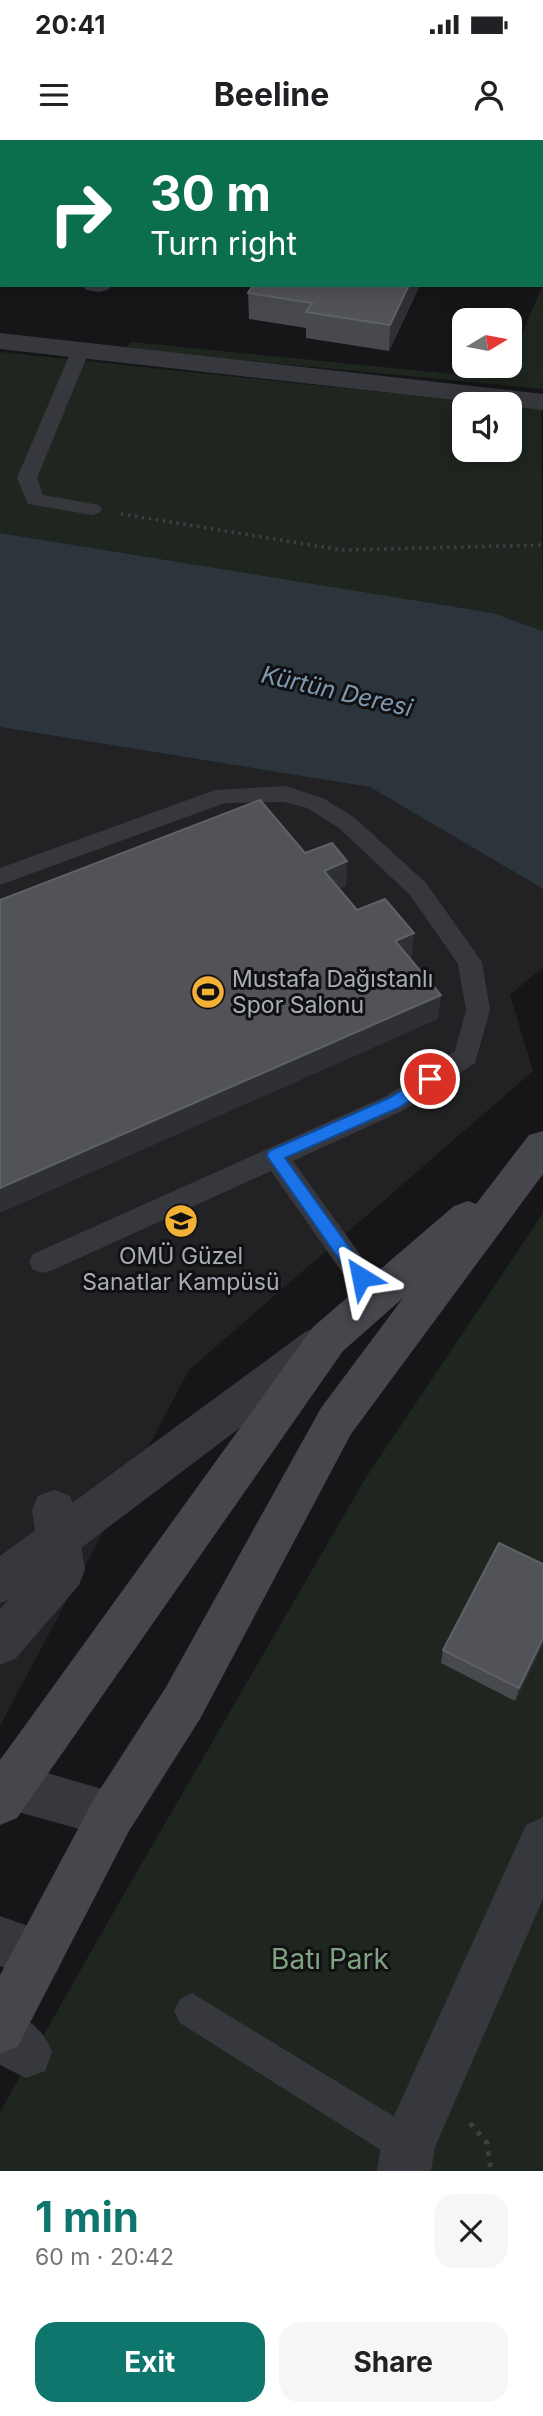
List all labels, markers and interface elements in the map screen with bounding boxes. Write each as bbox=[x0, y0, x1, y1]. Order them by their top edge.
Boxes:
text: 20:41 bbox=[35, 9, 105, 40]
text: Beeline bbox=[214, 75, 329, 114]
icon: menu bbox=[35, 76, 73, 114]
icon: person bbox=[470, 76, 508, 114]
text: 30 m bbox=[150, 164, 271, 223]
icon: right bbox=[35, 168, 126, 259]
text: Turn right bbox=[150, 224, 297, 263]
north arrow bbox=[452, 308, 522, 378]
map controls bbox=[452, 308, 522, 462]
button: sound bbox=[452, 392, 522, 462]
water label: Kürtün Deresi bbox=[259, 660, 416, 723]
place label: Mustafa Dağıstanlı Spor Salonu bbox=[232, 965, 433, 1019]
sports icon: Mustafa Dağıstanlı Spor Salonu bbox=[189, 973, 227, 1011]
pin bbox=[400, 1049, 460, 1109]
icon: arrive bbox=[411, 1060, 449, 1098]
school or university icon: OMÜ Güzel Sanatlar Kampüsü bbox=[162, 1202, 200, 1240]
position arrow bbox=[324, 1240, 398, 1314]
place label: OMÜ Güzel Sanatlar Kampüsü bbox=[82, 1242, 280, 1296]
park label: Batı Park bbox=[271, 1942, 389, 1976]
text: 1 min bbox=[35, 2191, 139, 2242]
button: close bbox=[434, 2194, 508, 2268]
text: 60 m · 20:42 bbox=[35, 2243, 174, 2271]
button: Exit bbox=[35, 2322, 265, 2402]
button: Share bbox=[279, 2322, 508, 2402]

